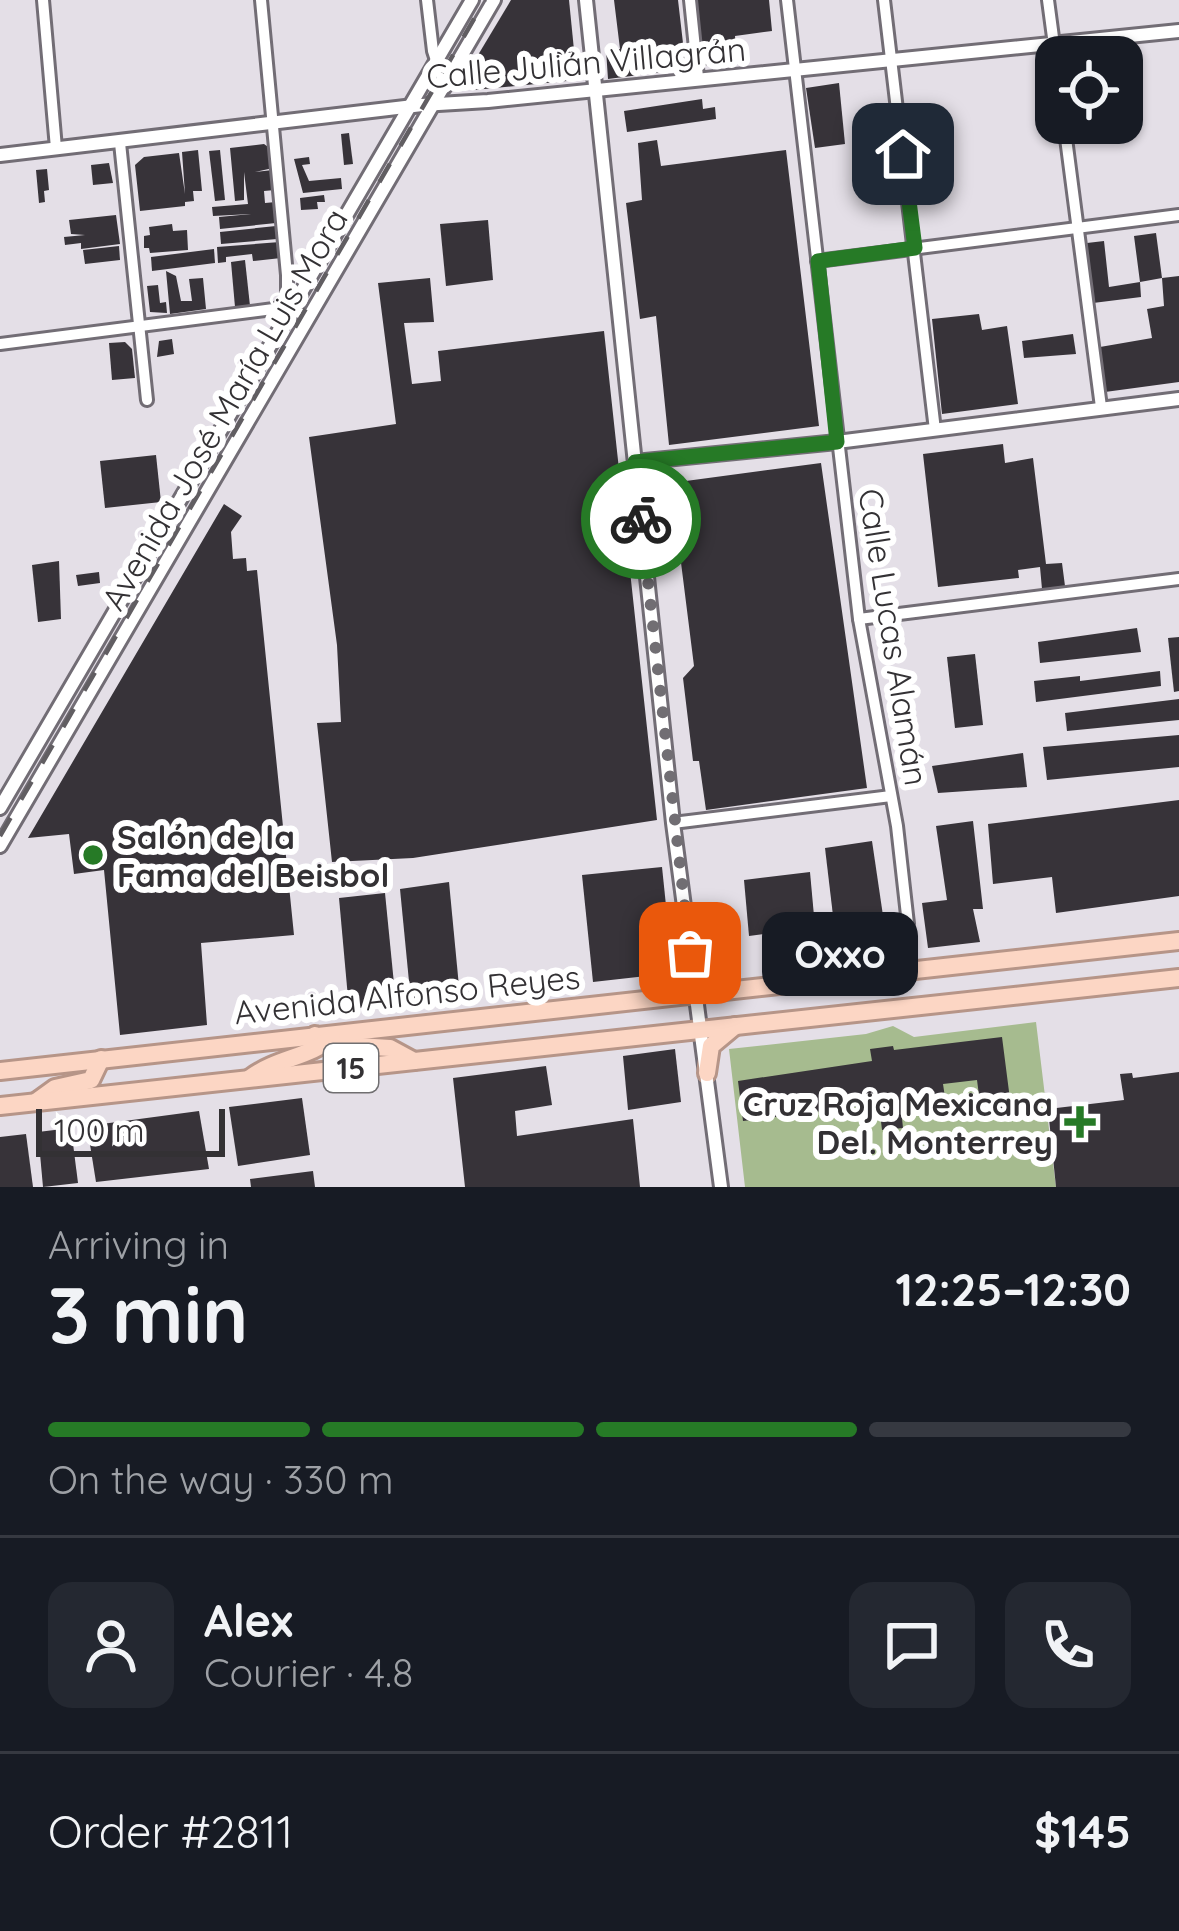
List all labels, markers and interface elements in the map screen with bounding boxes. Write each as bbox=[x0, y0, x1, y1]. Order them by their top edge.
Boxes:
street label: Calle Julián Villagrán bbox=[425, 28, 747, 96]
map controls bbox=[1035, 36, 1143, 144]
button: locate bbox=[1035, 36, 1143, 144]
pin bbox=[852, 103, 954, 205]
icon: home bbox=[870, 121, 936, 187]
street label: Avenida José María Luis Mora bbox=[92, 201, 356, 617]
courier bbox=[581, 459, 701, 579]
icon: bike bbox=[608, 486, 674, 552]
street label: Calle Lucas Alamán bbox=[850, 486, 938, 788]
place label: Salón de la Fama del Beisbol bbox=[117, 816, 389, 895]
marker: Salón de la Fama del Beisbol bbox=[80, 842, 106, 868]
pin bbox=[639, 902, 741, 1004]
callout: Oxxo bbox=[762, 911, 918, 995]
icon: bag bbox=[657, 920, 723, 986]
text: Oxxo bbox=[794, 929, 886, 978]
street label: Avenida Alfonso Reyes bbox=[232, 955, 582, 1033]
road number: 15 bbox=[324, 1044, 378, 1092]
place label: Cruz Roja Mexicana Del. Monterrey bbox=[743, 1083, 1053, 1162]
scale bar bbox=[36, 1103, 225, 1156]
marker: Cruz Roja Mexicana Del. Monterrey bbox=[1064, 1106, 1096, 1138]
text: 100 m bbox=[54, 1109, 145, 1150]
text: Arriving in bbox=[48, 1220, 229, 1269]
text: 12:25–12:30 bbox=[895, 1261, 1131, 1317]
text: 3 min bbox=[48, 1265, 249, 1363]
text: On the way · 330 m bbox=[48, 1455, 394, 1504]
button: person bbox=[48, 1582, 174, 1708]
button: chat bbox=[849, 1582, 975, 1708]
button: phone bbox=[1005, 1582, 1131, 1708]
text: Alex bbox=[204, 1592, 293, 1648]
text: Courier · 4.8 bbox=[204, 1648, 413, 1697]
text: Order #2811 bbox=[48, 1803, 293, 1859]
text: $145 bbox=[1034, 1803, 1131, 1859]

